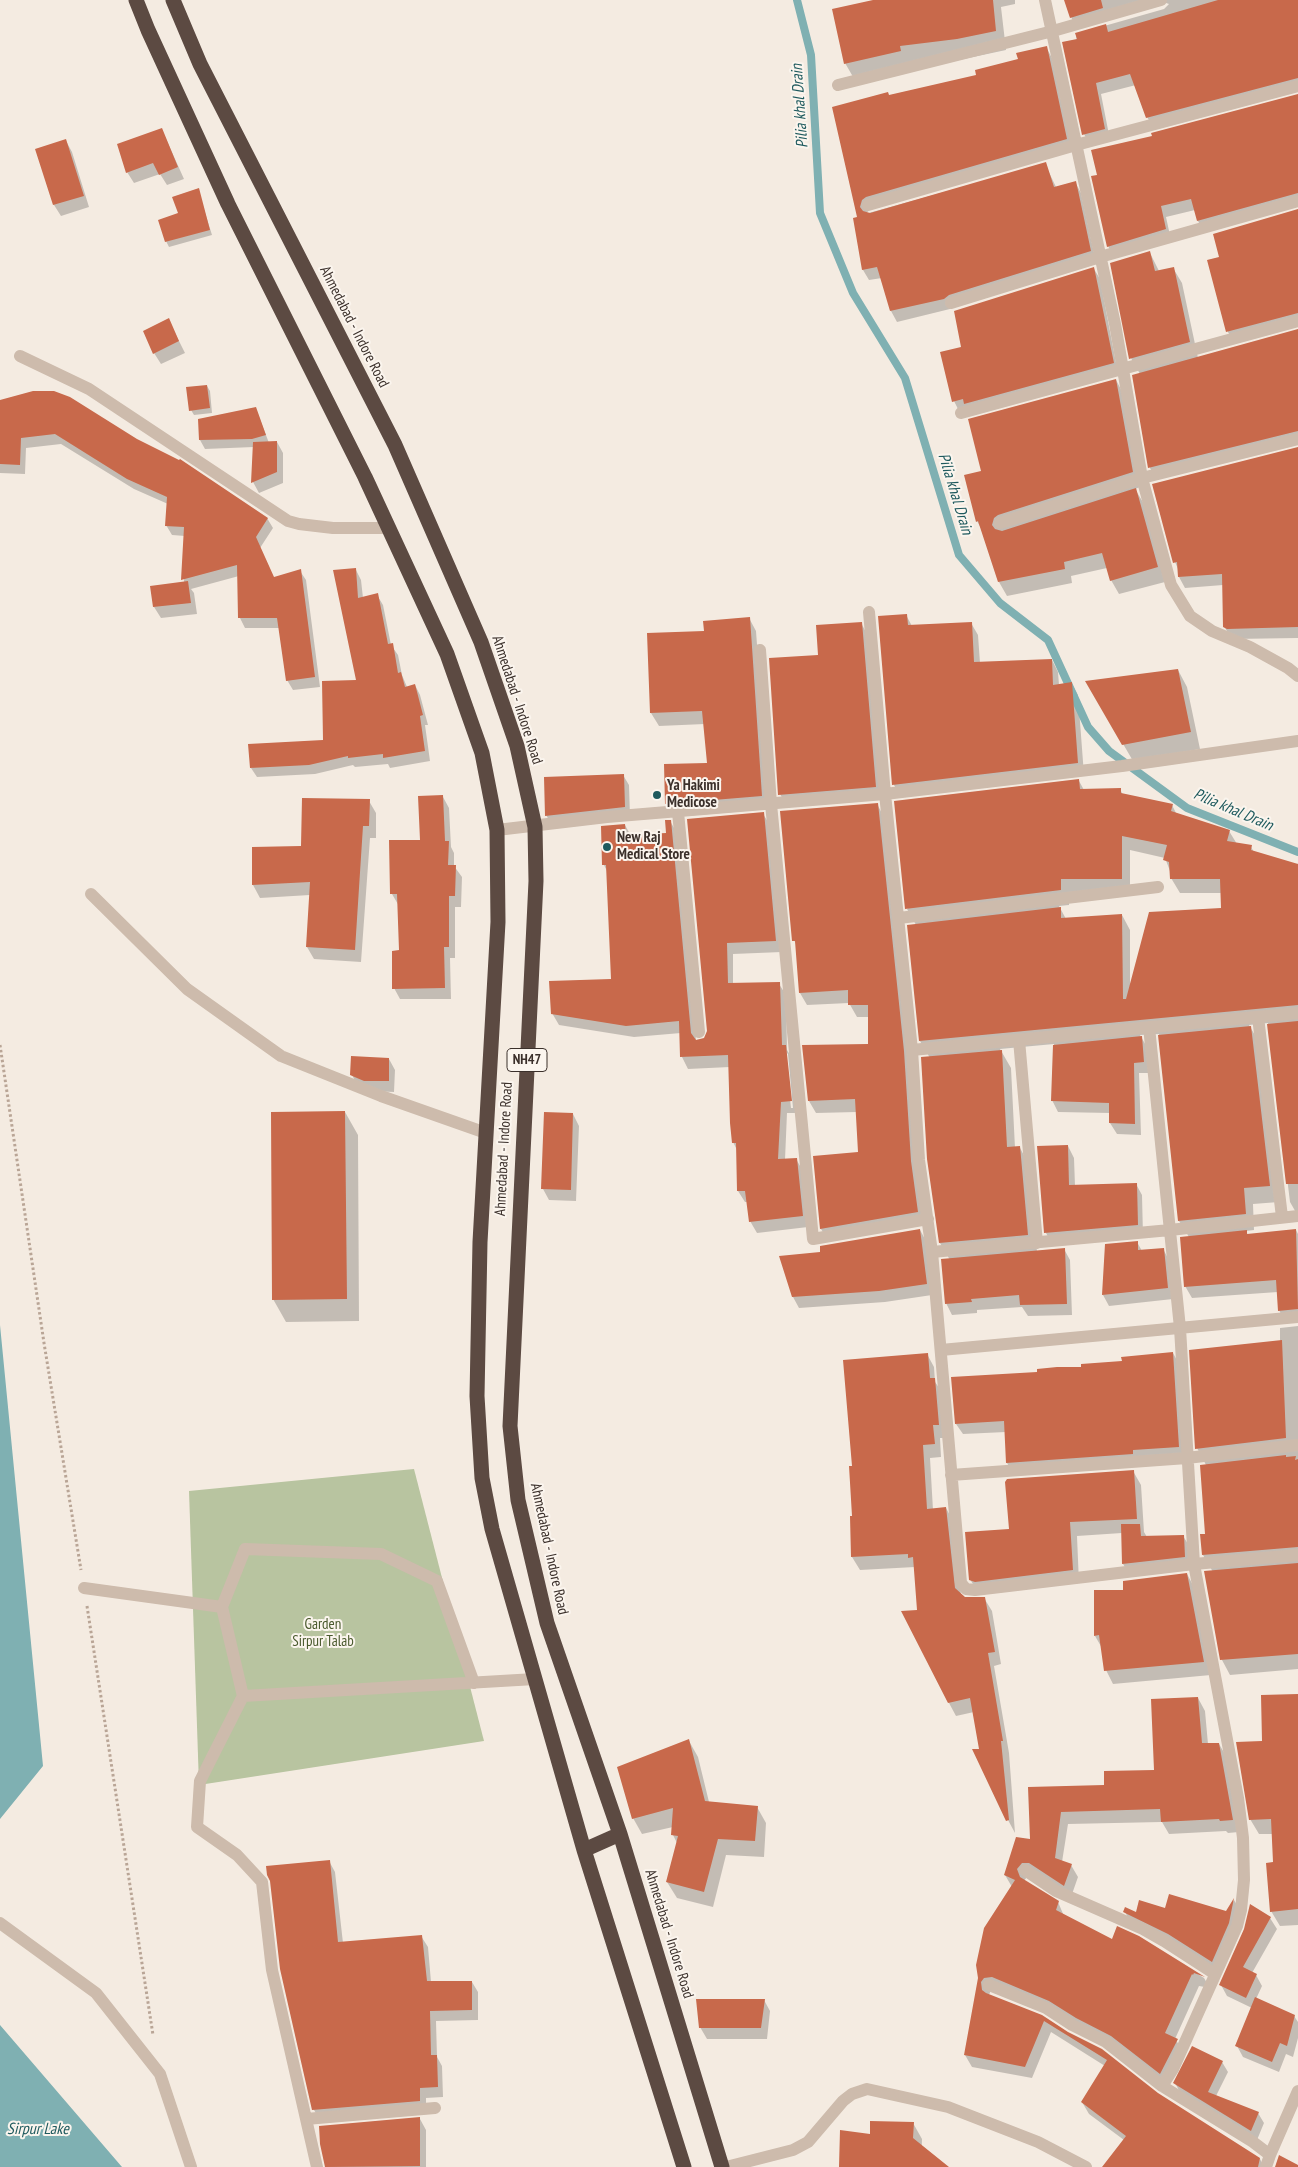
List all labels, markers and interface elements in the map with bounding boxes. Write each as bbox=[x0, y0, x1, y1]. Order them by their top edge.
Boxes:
water label: Pilia khal Drain bbox=[787, 63, 813, 149]
street label: Ahmedabad - Indore Road bbox=[316, 263, 392, 391]
water label: Pilia khal Drain bbox=[934, 451, 976, 537]
street label: Ahmedabad - Indore Road bbox=[488, 633, 546, 767]
place label: Ya Hakimi Medicose bbox=[667, 777, 720, 812]
water label: Pilia khal Drain bbox=[1191, 785, 1275, 835]
marker: Ya Hakimi Medicose bbox=[651, 789, 663, 801]
place label: New Raj Medical Store bbox=[617, 829, 690, 864]
marker: New Raj Medical Store bbox=[601, 841, 613, 853]
road number: NH47 bbox=[507, 1048, 547, 1072]
street label: Ahmedabad - Indore Road bbox=[492, 1082, 516, 1216]
street label: Ahmedabad - Indore Road bbox=[526, 1482, 572, 1616]
park label: Garden Sirpur Talab bbox=[292, 1616, 354, 1651]
street label: Ahmedabad - Indore Road bbox=[641, 1867, 697, 2001]
water label: Sirpur Lake bbox=[7, 2119, 69, 2139]

